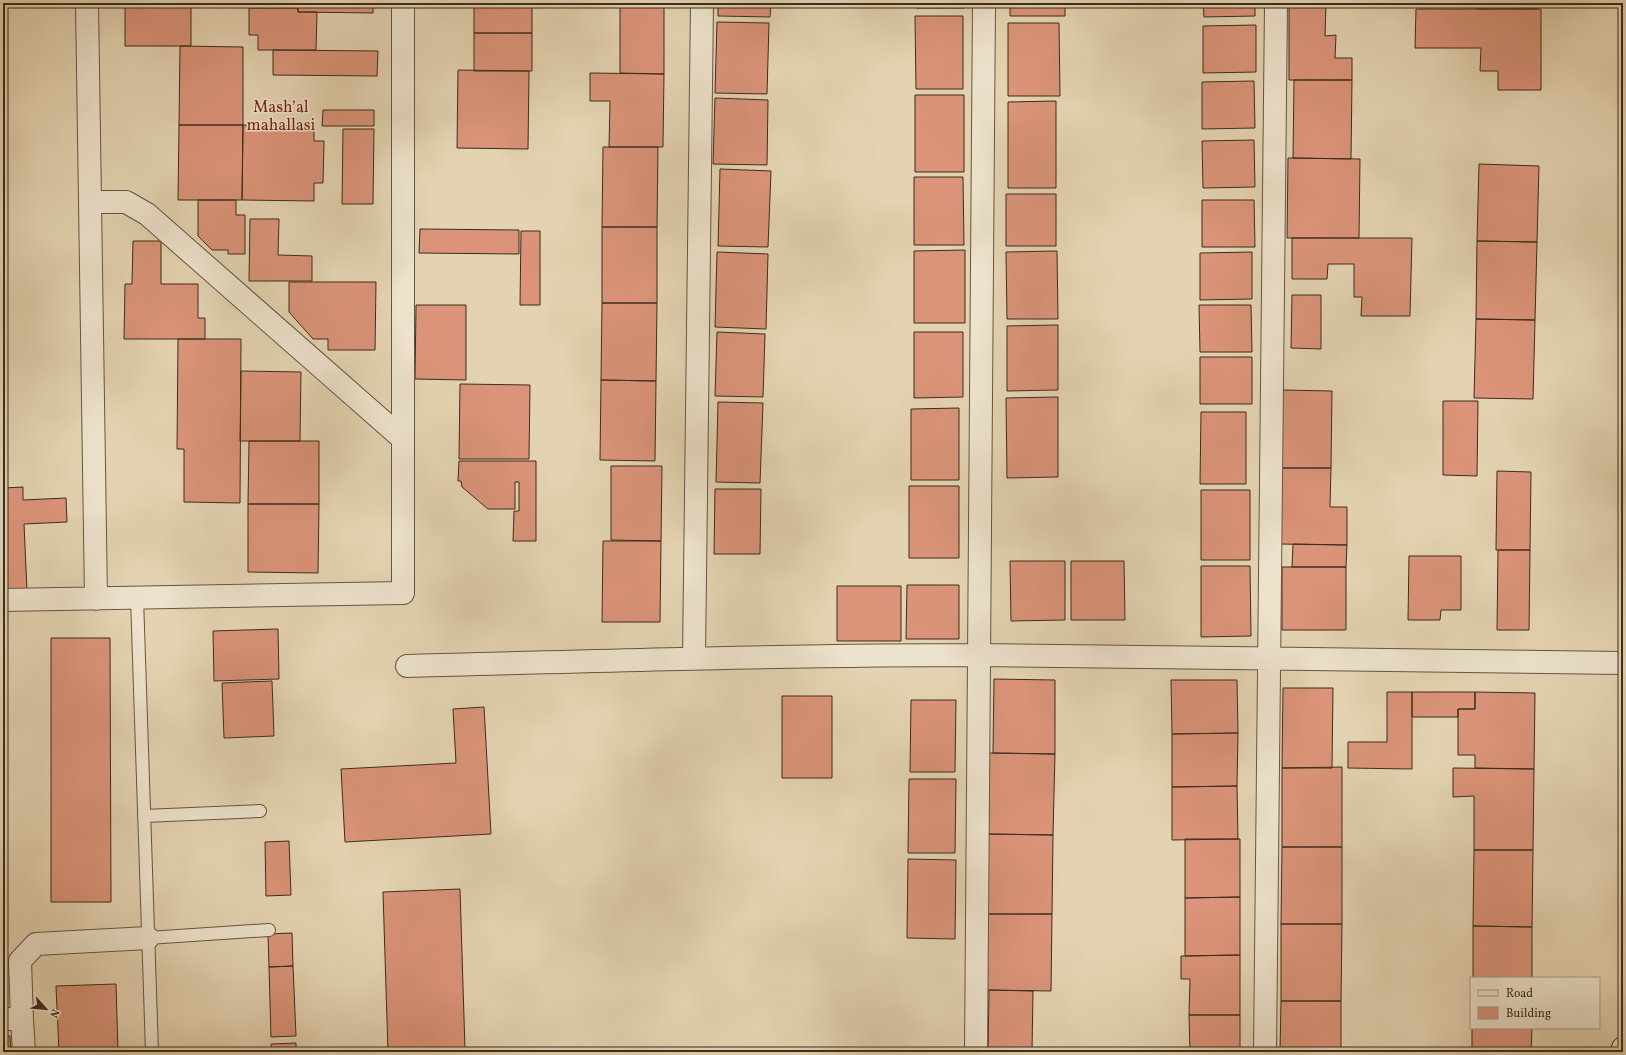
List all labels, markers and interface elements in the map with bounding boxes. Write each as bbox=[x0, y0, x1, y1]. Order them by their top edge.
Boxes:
district label: Mashʼal mahallasi bbox=[247, 97, 316, 137]
legend bbox=[1470, 977, 1600, 1029]
text: Road bbox=[1506, 986, 1533, 1002]
north arrow bbox=[26, 989, 66, 1029]
text: N bbox=[45, 1006, 62, 1020]
text: Building bbox=[1506, 1006, 1551, 1022]

